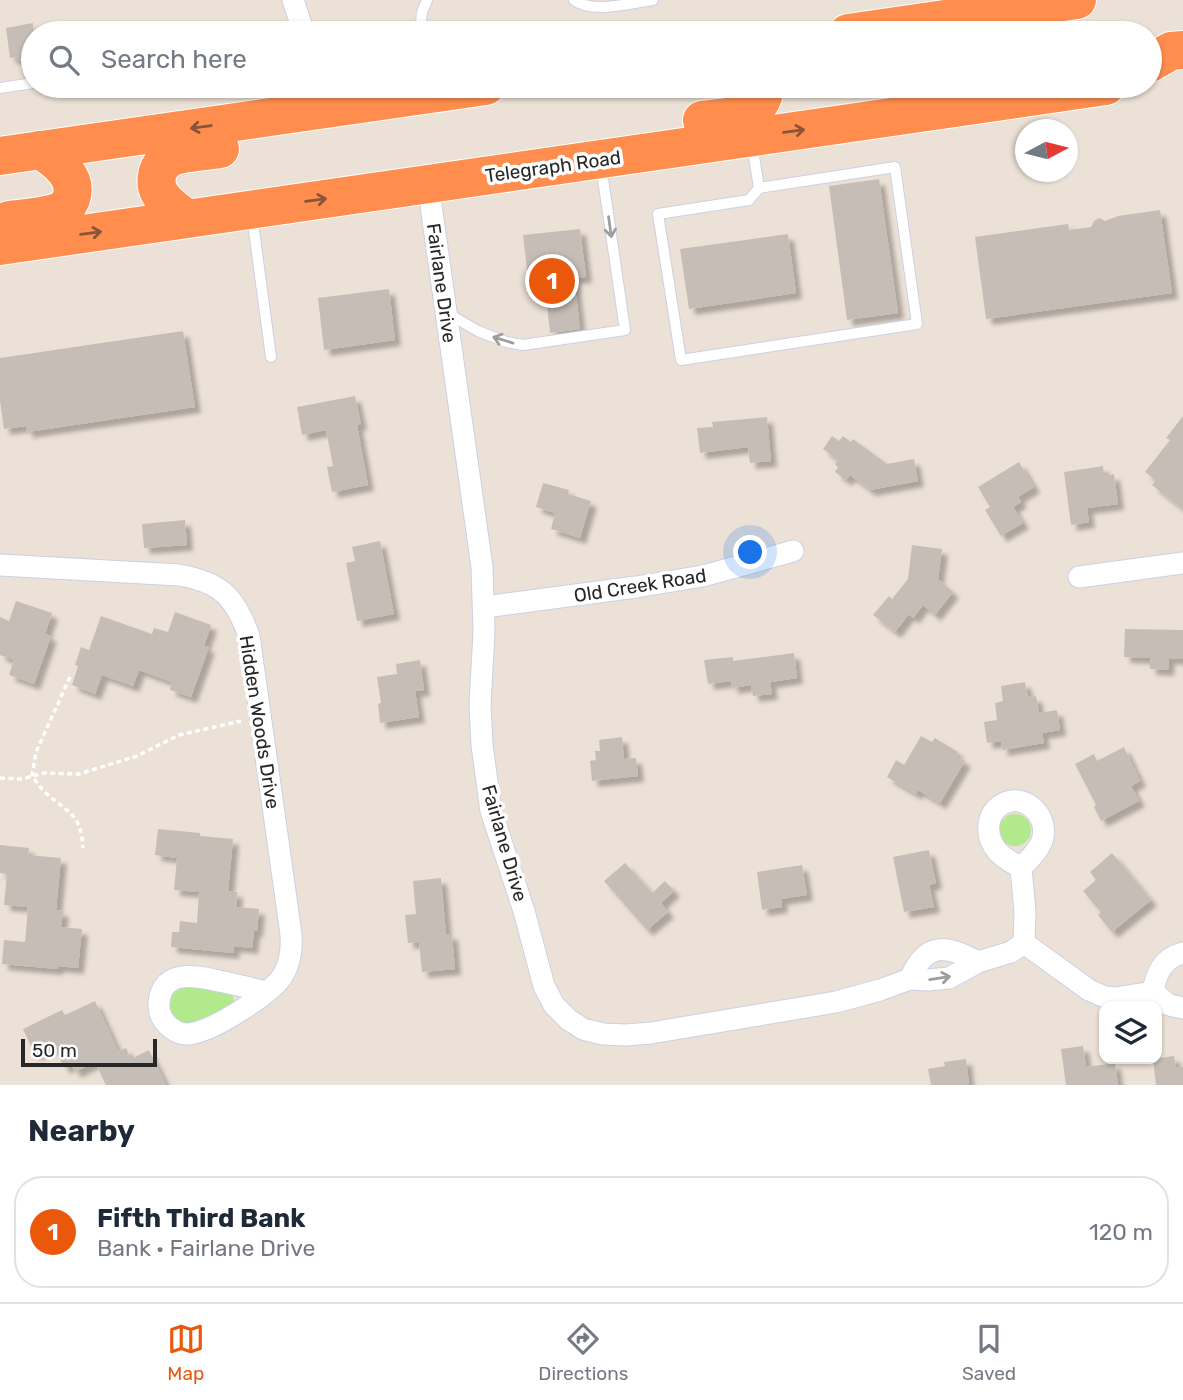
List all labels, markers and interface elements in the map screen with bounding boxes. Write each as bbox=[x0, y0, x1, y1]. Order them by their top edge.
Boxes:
search box bbox=[21, 21, 1162, 98]
icon: search bbox=[45, 41, 83, 79]
text: Search here bbox=[101, 44, 247, 75]
north arrow bbox=[1015, 119, 1078, 182]
one-way arrow bbox=[190, 121, 213, 134]
one-way arrow bbox=[782, 124, 805, 137]
street label: Telegraph Road bbox=[484, 146, 622, 187]
one-way arrow bbox=[305, 193, 327, 206]
one-way arrow bbox=[604, 215, 617, 238]
street label: Fairlane Drive bbox=[422, 222, 461, 344]
one-way arrow bbox=[79, 226, 102, 239]
pin: 1 bbox=[529, 255, 575, 307]
one-way arrow bbox=[492, 332, 514, 345]
your location bbox=[733, 535, 767, 569]
street label: Old Creek Road bbox=[572, 564, 708, 607]
street label: Hidden Woods Drive bbox=[234, 634, 285, 810]
street label: Fairlane Drive bbox=[477, 782, 532, 904]
one-way arrow bbox=[928, 971, 951, 984]
map controls bbox=[1099, 1001, 1162, 1064]
button: layers bbox=[1099, 1001, 1162, 1064]
scale bar bbox=[21, 1036, 158, 1068]
text: 50 m bbox=[32, 1039, 77, 1062]
text: Nearby bbox=[28, 1113, 135, 1149]
text: Fifth Third Bank bbox=[97, 1203, 306, 1234]
text: 1 bbox=[47, 1218, 59, 1246]
text: 120 m bbox=[1089, 1218, 1153, 1246]
text: Bank · Fairlane Drive bbox=[97, 1234, 315, 1262]
tab: Map bbox=[167, 1320, 205, 1385]
tab: Directions bbox=[538, 1320, 628, 1385]
tab: Saved bbox=[962, 1320, 1016, 1385]

